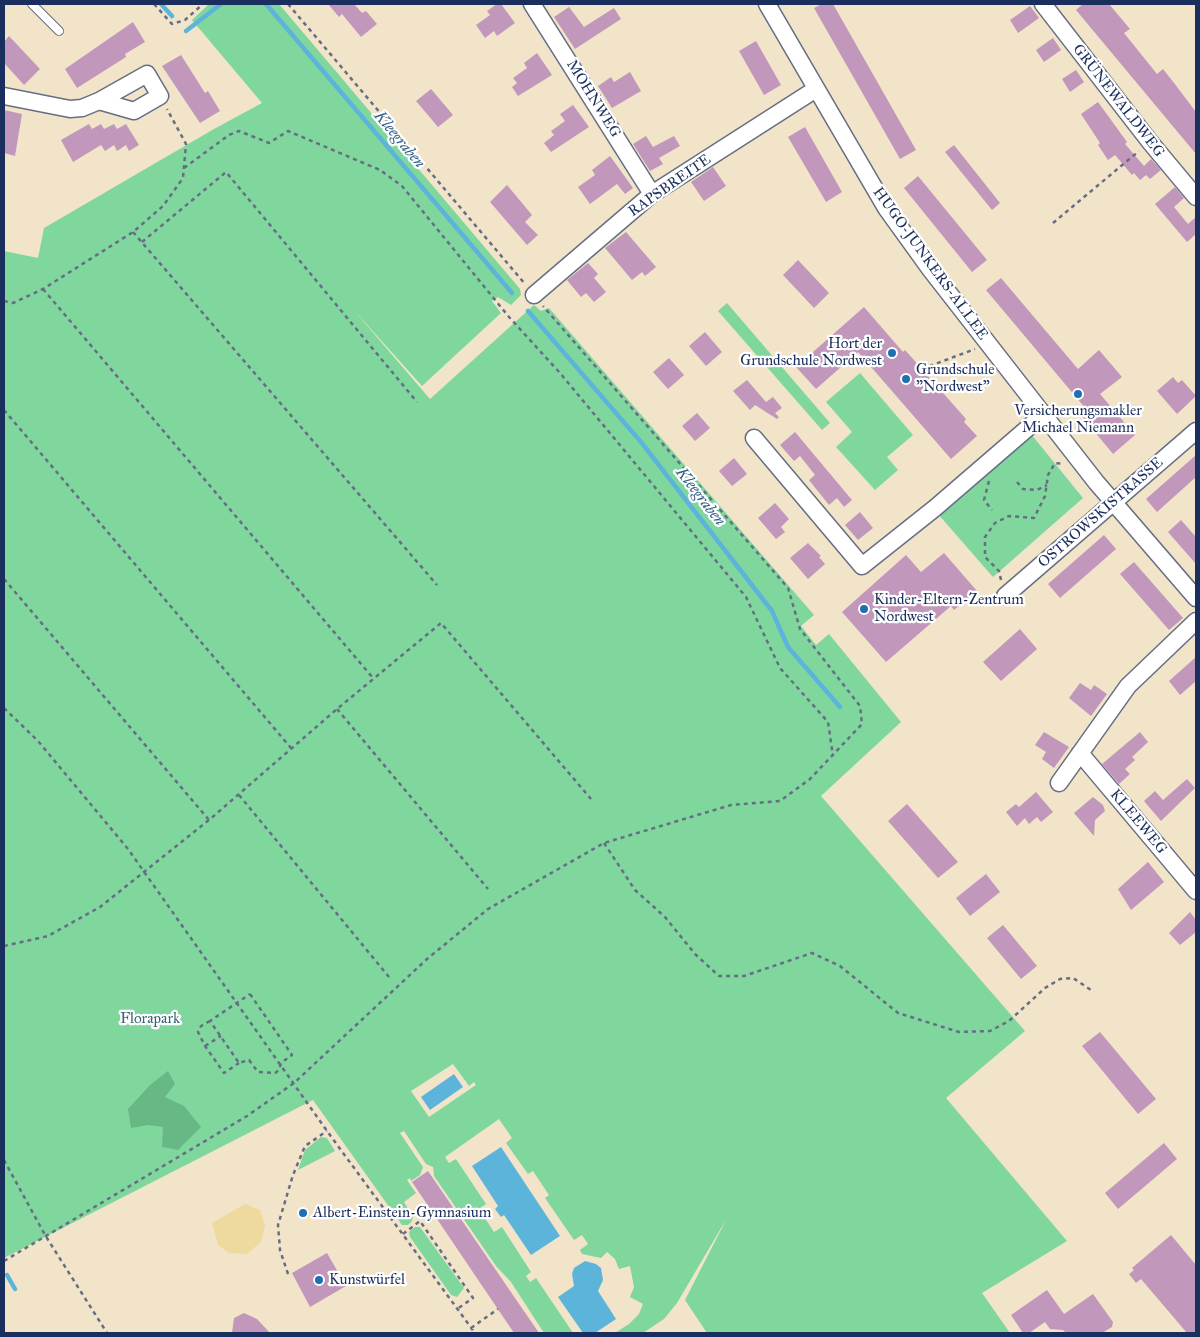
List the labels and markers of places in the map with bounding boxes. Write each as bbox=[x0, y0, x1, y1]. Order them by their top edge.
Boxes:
place label: Hort der Grundschule Nordwest bbox=[740, 335, 882, 370]
marker: Hort der Grundschule Nordwest bbox=[886, 347, 898, 359]
place label: Grundschule "Nordwest" bbox=[916, 361, 995, 396]
marker: Grundschule "Nordwest" bbox=[900, 373, 912, 385]
marker: Versicherungsmakler Michael Niemann bbox=[1072, 388, 1084, 400]
place label: Versicherungsmakler Michael Niemann bbox=[1014, 402, 1142, 437]
place label: Kinder-Eltern-Zentrum Nordwest bbox=[874, 591, 1024, 626]
marker: Kinder-Eltern-Zentrum Nordwest bbox=[858, 603, 870, 615]
place label: Albert-Einstein-Gymnasium bbox=[313, 1204, 491, 1222]
marker: Albert-Einstein-Gymnasium bbox=[297, 1207, 309, 1219]
place label: Kunstwürfel bbox=[329, 1271, 405, 1289]
marker: Kunstwürfel bbox=[313, 1274, 325, 1286]

